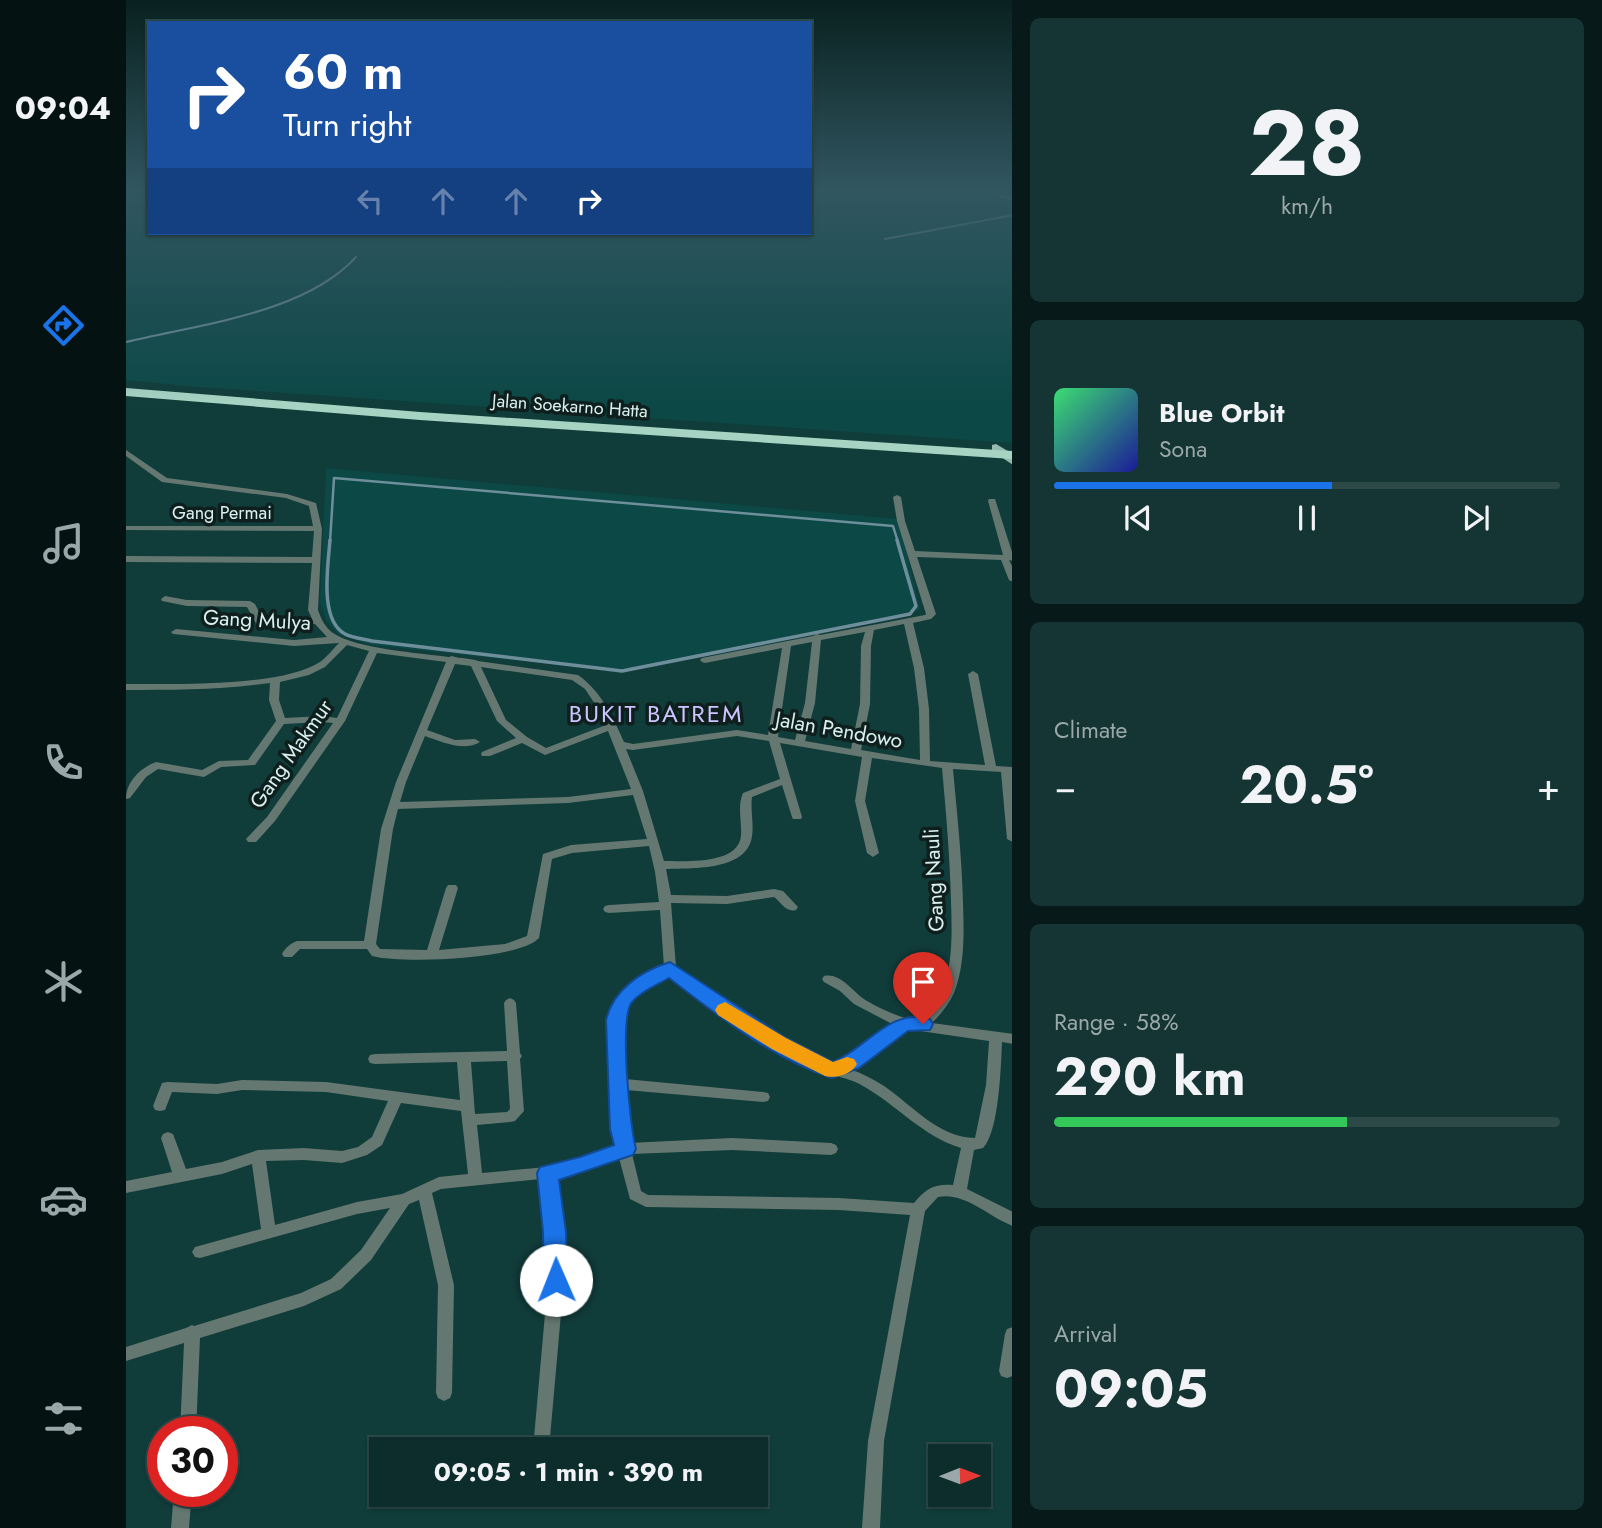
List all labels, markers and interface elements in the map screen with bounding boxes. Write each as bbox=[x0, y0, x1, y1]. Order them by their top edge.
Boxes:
text: 60 m bbox=[283, 37, 403, 107]
icon: right bbox=[168, 49, 259, 140]
text: 28 bbox=[1249, 78, 1365, 209]
text: 09:04 bbox=[15, 85, 111, 131]
text: Turn right bbox=[283, 102, 412, 148]
icon: left bbox=[351, 182, 389, 220]
icon: ahead bbox=[424, 182, 462, 220]
icon: ahead bbox=[497, 182, 535, 220]
icon: right bbox=[570, 182, 608, 220]
text: km/h bbox=[1281, 189, 1333, 223]
icon: directions bbox=[39, 301, 88, 350]
street label: Jalan Soekarno Hatta bbox=[489, 387, 649, 424]
text: Blue Orbit bbox=[1159, 394, 1284, 432]
text: Sona bbox=[1159, 432, 1207, 466]
icon: previous bbox=[1119, 499, 1157, 537]
icon: pause bbox=[1288, 499, 1326, 537]
icon: next bbox=[1457, 499, 1495, 537]
street label: Gang Permai bbox=[172, 500, 272, 526]
icon: music bbox=[39, 519, 88, 568]
street label: Gang Mulya bbox=[202, 602, 312, 638]
street label: Gang Makmur bbox=[242, 693, 340, 814]
district label: BUKIT BATREM bbox=[569, 696, 743, 731]
street label: Jalan Pendowo bbox=[770, 704, 905, 756]
text: Climate bbox=[1054, 713, 1127, 747]
icon: phone bbox=[39, 738, 88, 787]
text: 20.5° bbox=[1239, 747, 1374, 823]
text: − bbox=[1054, 759, 1076, 814]
text: + bbox=[1537, 759, 1560, 814]
street label: Gang Nauli bbox=[916, 828, 952, 932]
pin bbox=[893, 952, 953, 1024]
icon: climate bbox=[39, 957, 88, 1006]
icon: arrive bbox=[904, 963, 942, 1001]
text: Range · 58% bbox=[1054, 1005, 1178, 1039]
text: 290 km bbox=[1054, 1039, 1246, 1115]
icon: car bbox=[39, 1175, 88, 1224]
position arrow bbox=[519, 1243, 593, 1317]
text: Arrival bbox=[1054, 1317, 1117, 1351]
text: 09:05 bbox=[1054, 1351, 1208, 1427]
icon: filters bbox=[39, 1394, 88, 1443]
speed limit sign: 30 bbox=[147, 1416, 238, 1507]
north arrow bbox=[928, 1444, 990, 1507]
map controls bbox=[928, 1444, 991, 1507]
text: 09:05 · 1 min · 390 m bbox=[434, 1453, 703, 1491]

